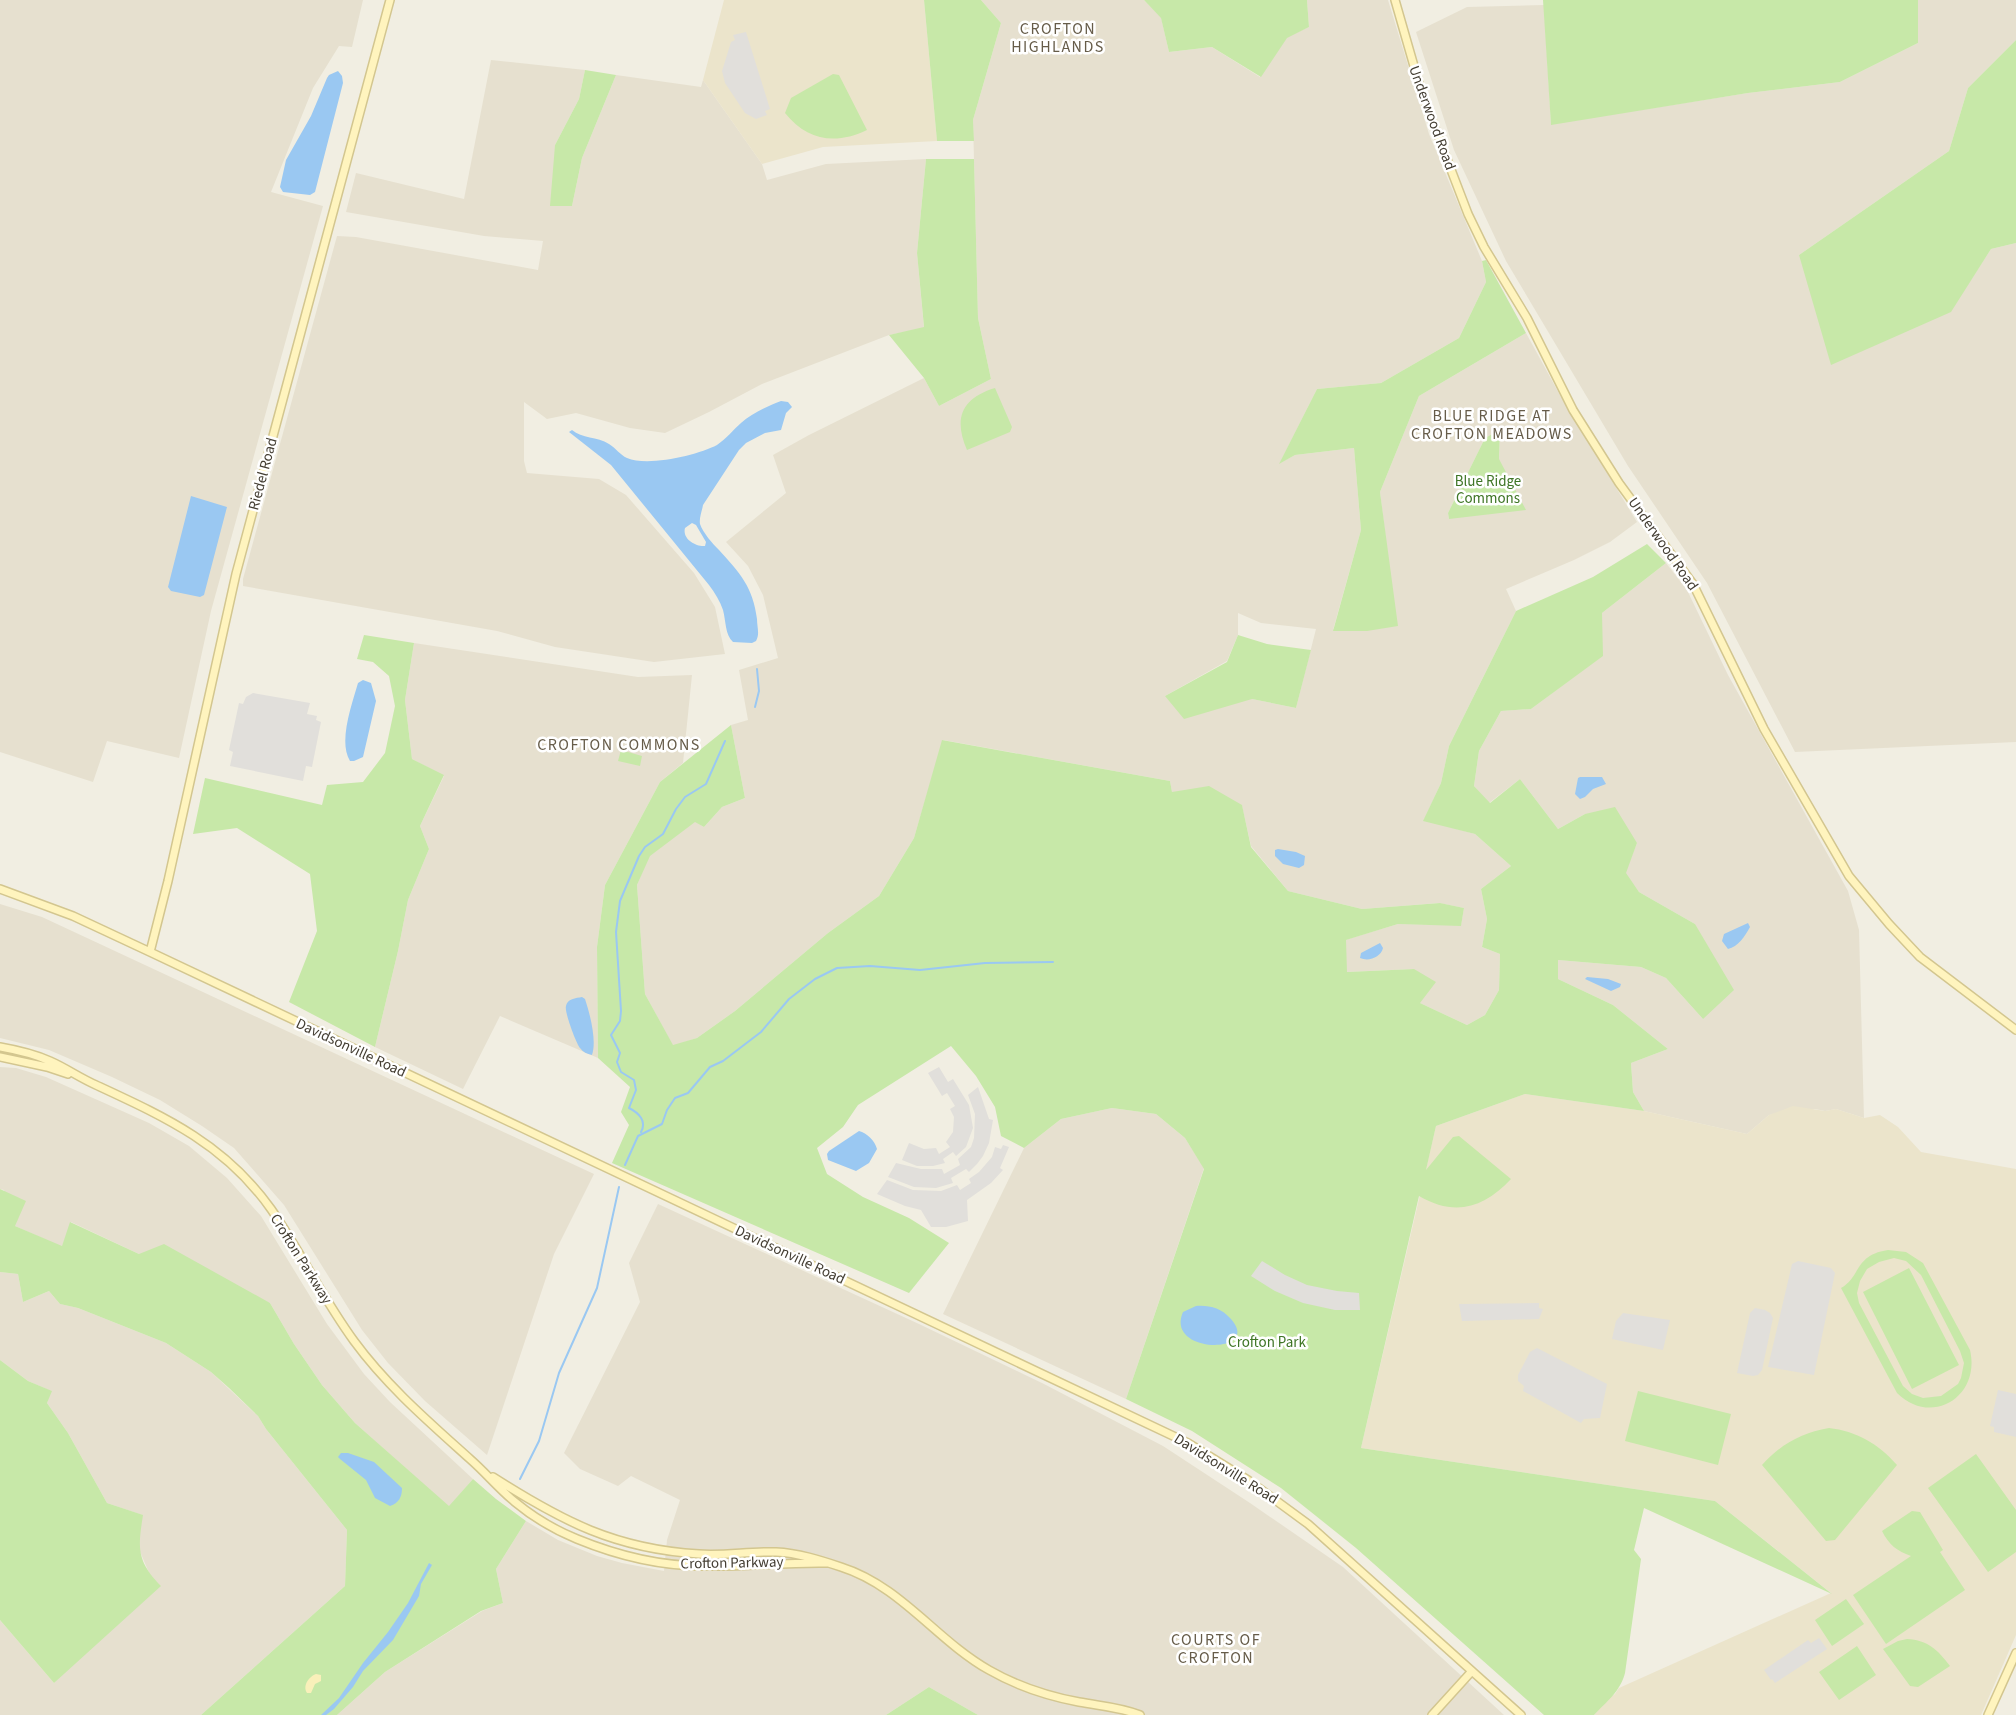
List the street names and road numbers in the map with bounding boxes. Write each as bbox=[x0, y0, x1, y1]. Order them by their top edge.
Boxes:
street label: Underwood Road bbox=[1403, 63, 1461, 173]
street label: Riedel Road bbox=[243, 435, 283, 513]
street label: Underwood Road bbox=[1623, 493, 1703, 595]
street label: Davidsonville Road bbox=[292, 1013, 410, 1083]
street label: Crofton Parkway bbox=[265, 1210, 337, 1308]
street label: Davidsonville Road bbox=[731, 1220, 849, 1290]
street label: Davidsonville Road bbox=[1170, 1428, 1282, 1510]
street label: Crofton Parkway bbox=[680, 1552, 784, 1574]

